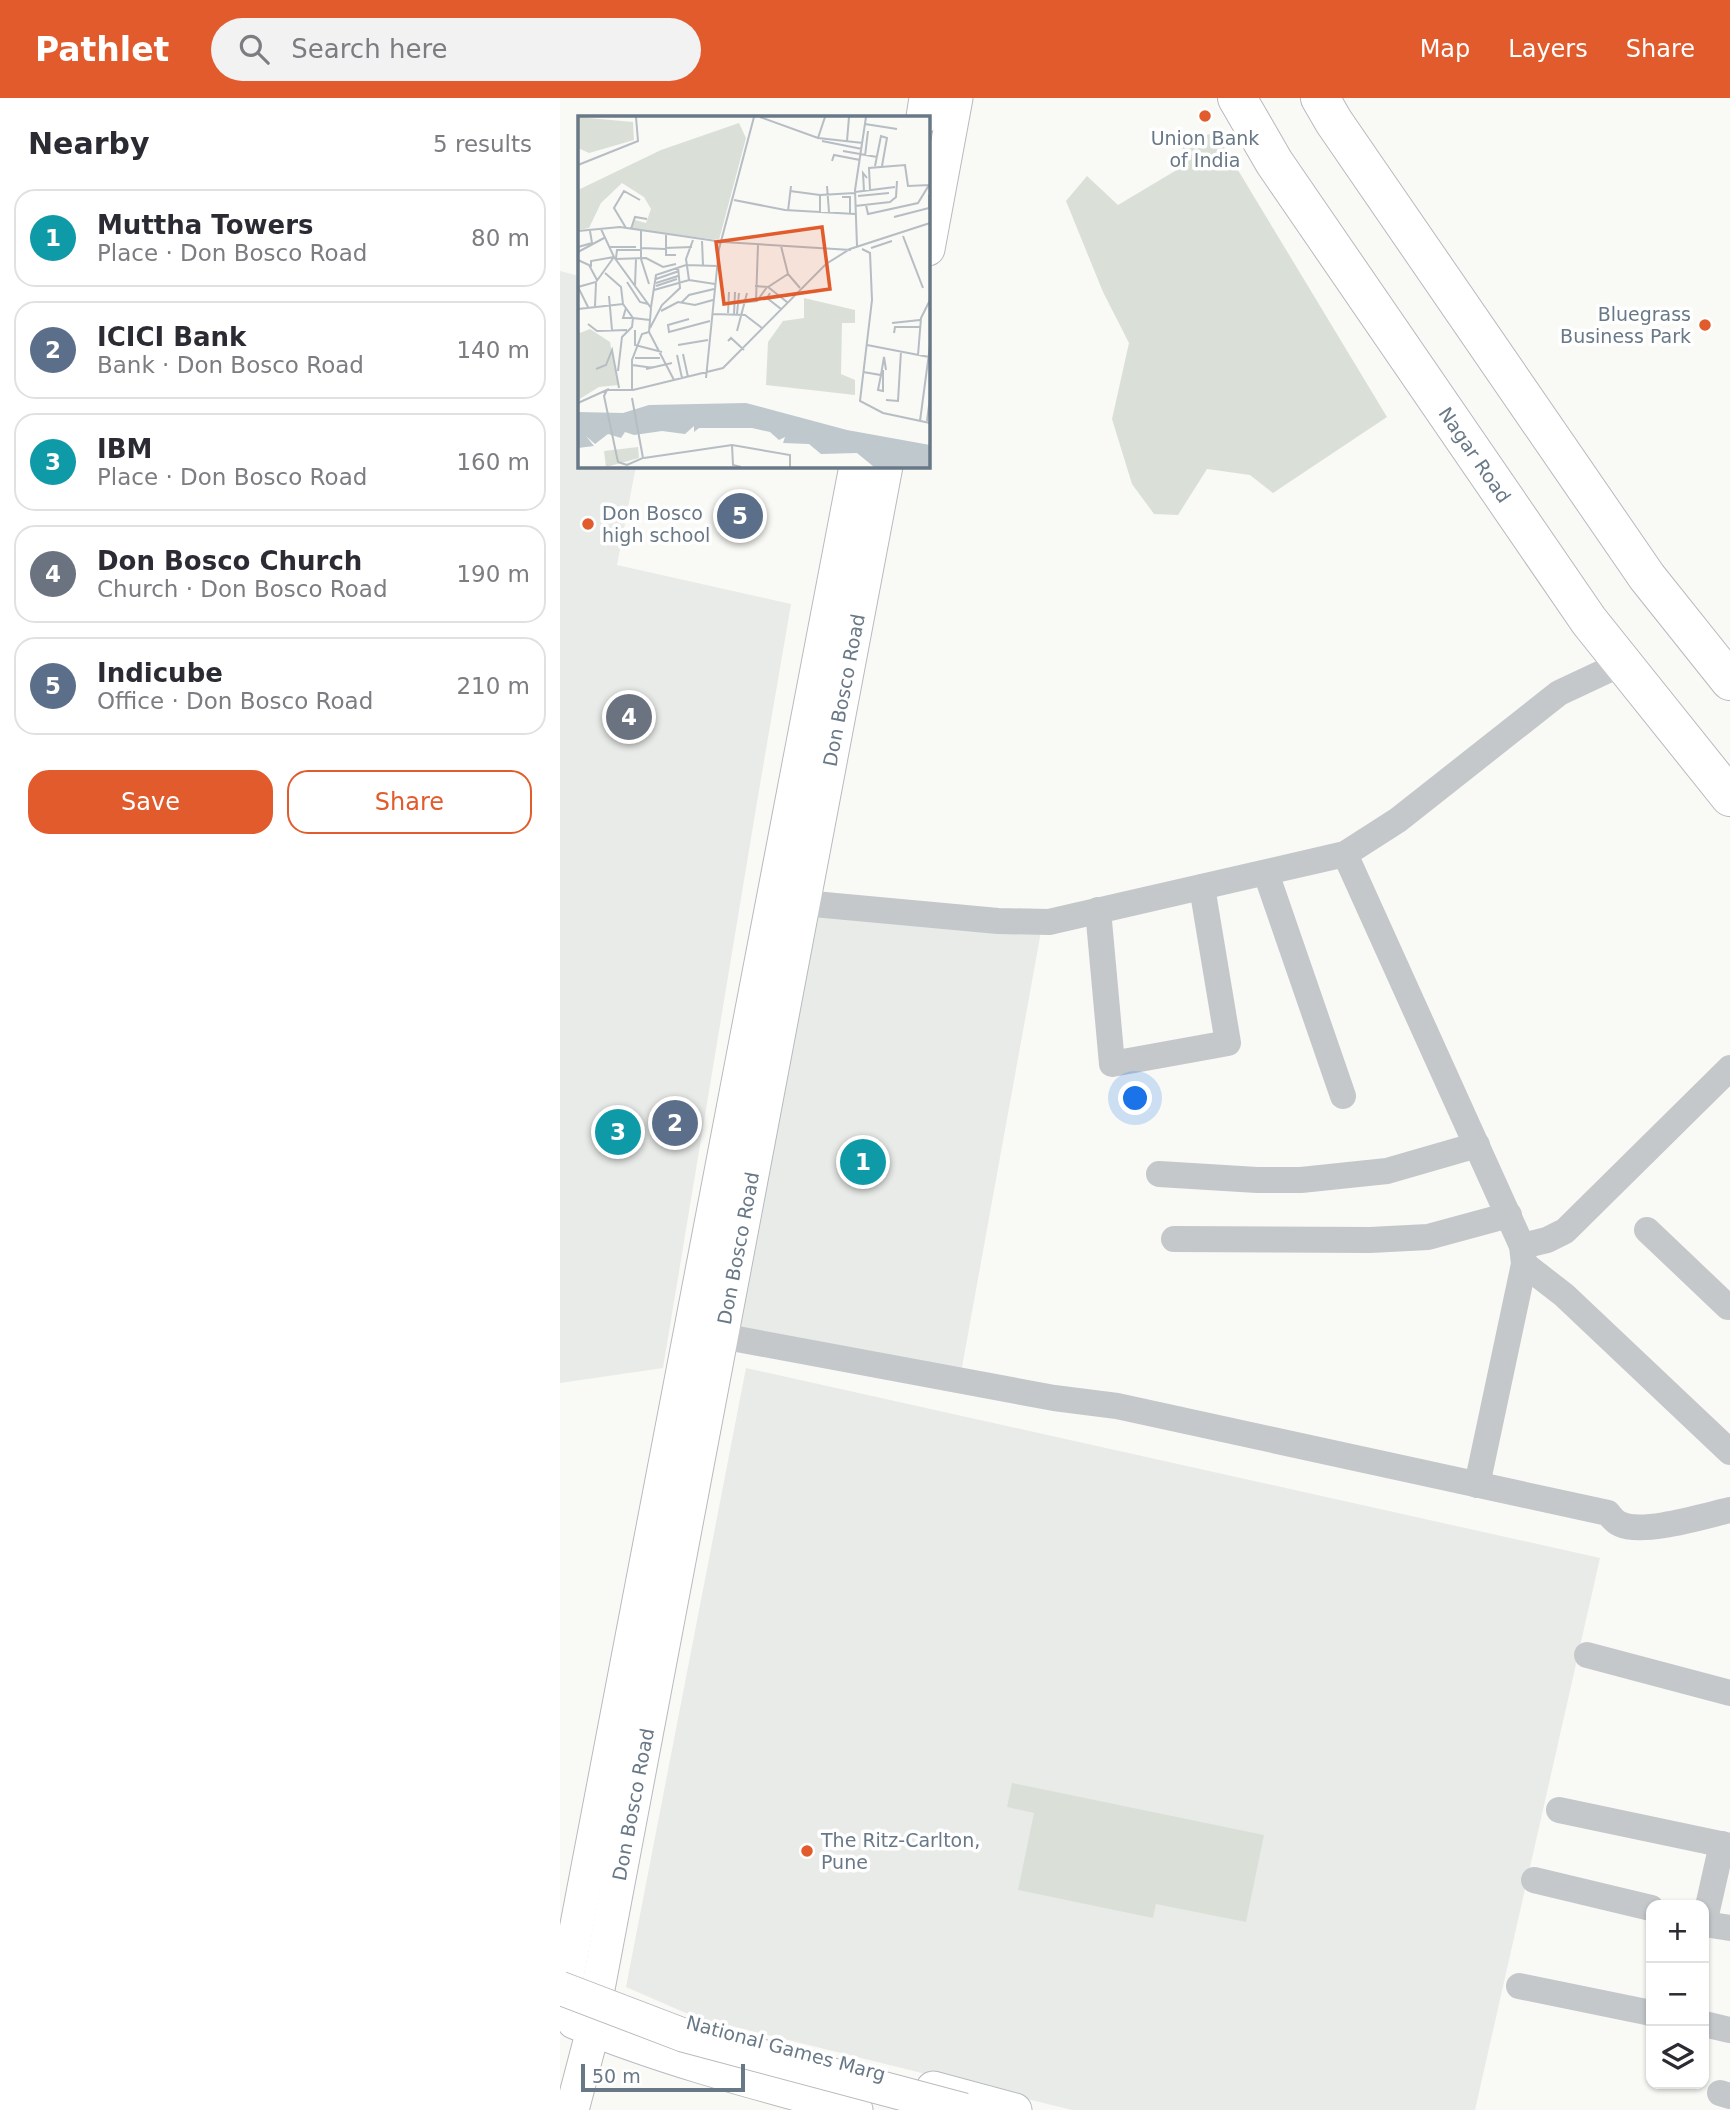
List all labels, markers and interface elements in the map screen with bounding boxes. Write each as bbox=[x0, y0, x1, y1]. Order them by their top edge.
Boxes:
search box bbox=[211, 18, 701, 81]
text: Pathlet bbox=[35, 30, 169, 69]
icon: search bbox=[235, 30, 273, 68]
text: Search here bbox=[291, 34, 448, 64]
text: Map bbox=[1420, 35, 1470, 63]
text: Layers bbox=[1508, 35, 1588, 63]
text: Share bbox=[1626, 35, 1695, 63]
marker: Union Bank of India bbox=[1197, 108, 1213, 124]
inset map bbox=[578, 116, 929, 467]
text: Nearby bbox=[28, 126, 150, 161]
place label: Union Bank of India bbox=[1151, 127, 1259, 171]
text: 5 results bbox=[433, 131, 532, 157]
text: Muttha Towers bbox=[97, 210, 313, 240]
text: 1 bbox=[45, 225, 61, 251]
text: 80 m bbox=[471, 225, 530, 251]
text: Place · Don Bosco Road bbox=[97, 240, 367, 266]
place label: Bluegrass Business Park bbox=[1560, 303, 1691, 347]
marker: Bluegrass Business Park bbox=[1697, 317, 1713, 333]
text: ICICI Bank bbox=[97, 322, 246, 352]
text: 2 bbox=[45, 337, 61, 363]
text: 140 m bbox=[456, 337, 530, 363]
text: Bank · Don Bosco Road bbox=[97, 352, 364, 378]
street label: Nagar Road bbox=[1434, 403, 1515, 507]
text: IBM bbox=[97, 434, 152, 464]
text: 3 bbox=[45, 449, 61, 475]
text: 160 m bbox=[456, 449, 530, 475]
text: Place · Don Bosco Road bbox=[97, 464, 367, 490]
pin: 5 bbox=[717, 490, 763, 542]
place label: Don Bosco high school bbox=[602, 502, 710, 546]
marker: Don Bosco high school bbox=[580, 516, 596, 532]
text: Don Bosco Church bbox=[97, 546, 362, 576]
text: 4 bbox=[45, 561, 61, 587]
text: 190 m bbox=[456, 561, 530, 587]
text: Church · Don Bosco Road bbox=[97, 576, 388, 602]
street label: Don Bosco Road bbox=[818, 612, 869, 768]
text: Indicube bbox=[97, 658, 223, 688]
text: 5 bbox=[45, 673, 61, 699]
text: 210 m bbox=[456, 673, 530, 699]
text: Office · Don Bosco Road bbox=[97, 688, 373, 714]
pin: 4 bbox=[606, 691, 652, 743]
button: Save bbox=[28, 770, 273, 834]
button: Share bbox=[287, 770, 532, 834]
your location bbox=[1118, 1081, 1152, 1115]
pin: 2 bbox=[652, 1097, 698, 1149]
pin: 3 bbox=[595, 1106, 641, 1158]
pin: 1 bbox=[840, 1136, 886, 1188]
street label: Don Bosco Road bbox=[713, 1170, 763, 1326]
street label: Don Bosco Road bbox=[608, 1726, 658, 1882]
place label: The Ritz-Carlton, Pune bbox=[820, 1829, 980, 1873]
marker: The Ritz-Carlton, Pune bbox=[799, 1843, 815, 1859]
map controls bbox=[1646, 1900, 1709, 2089]
button: + bbox=[1646, 1900, 1709, 1963]
button: − bbox=[1646, 1963, 1709, 2026]
street label: National Games Marg bbox=[684, 2011, 888, 2085]
button: layers bbox=[1646, 2026, 1709, 2089]
scale bar bbox=[581, 2061, 746, 2093]
text: 50 m bbox=[592, 2065, 641, 2087]

